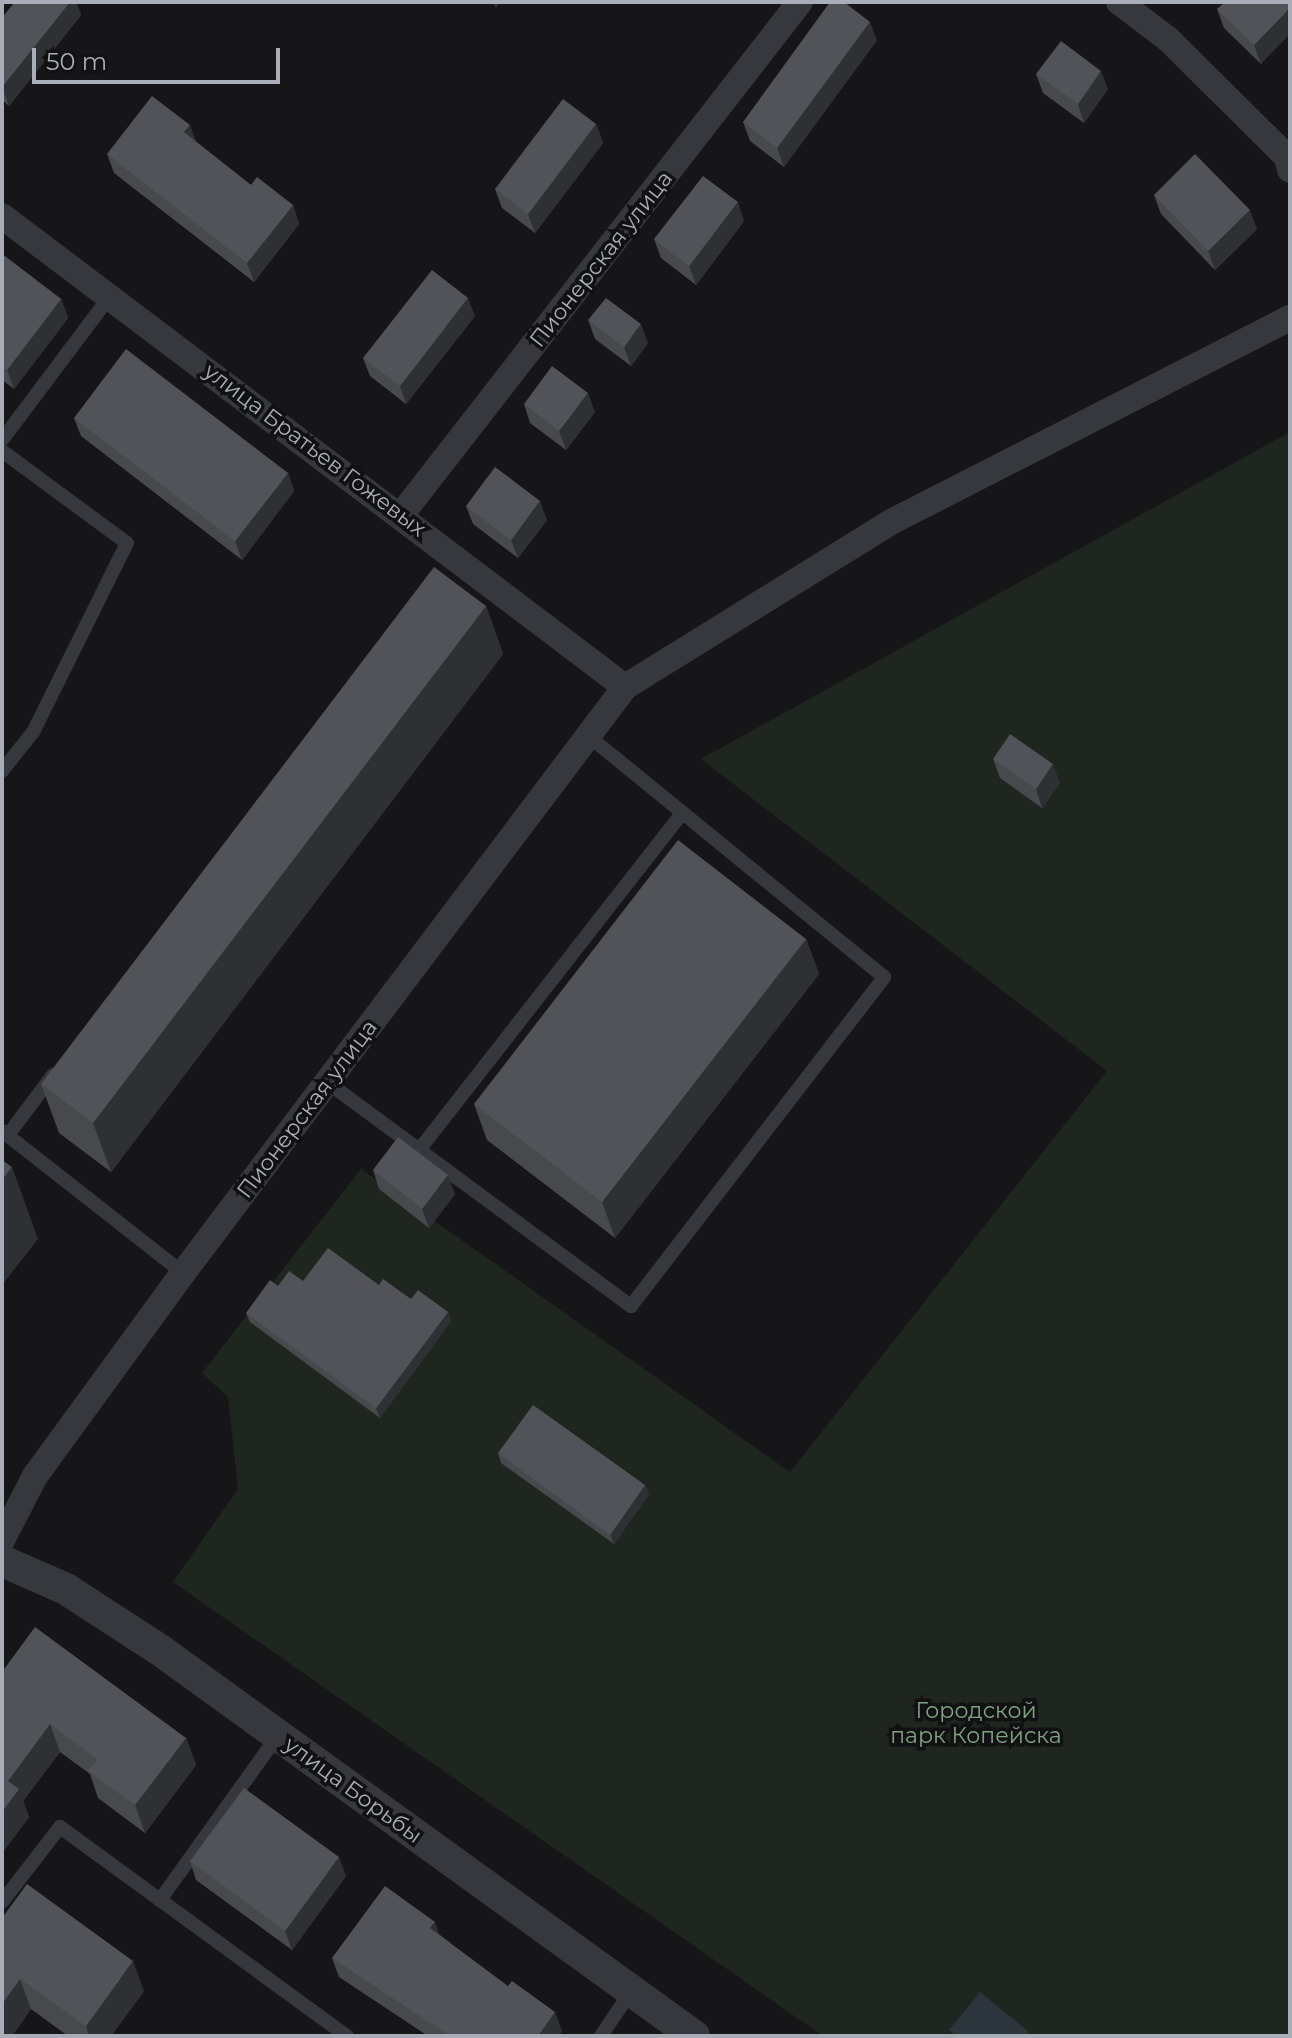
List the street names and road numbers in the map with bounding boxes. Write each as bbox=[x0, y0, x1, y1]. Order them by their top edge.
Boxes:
street label: Пионерская улица bbox=[524, 166, 678, 352]
street label: улица Братьев Гожевых bbox=[199, 358, 431, 542]
street label: Пионерская улица bbox=[231, 1015, 383, 1203]
street label: улица Борьбы bbox=[279, 1731, 427, 1849]

